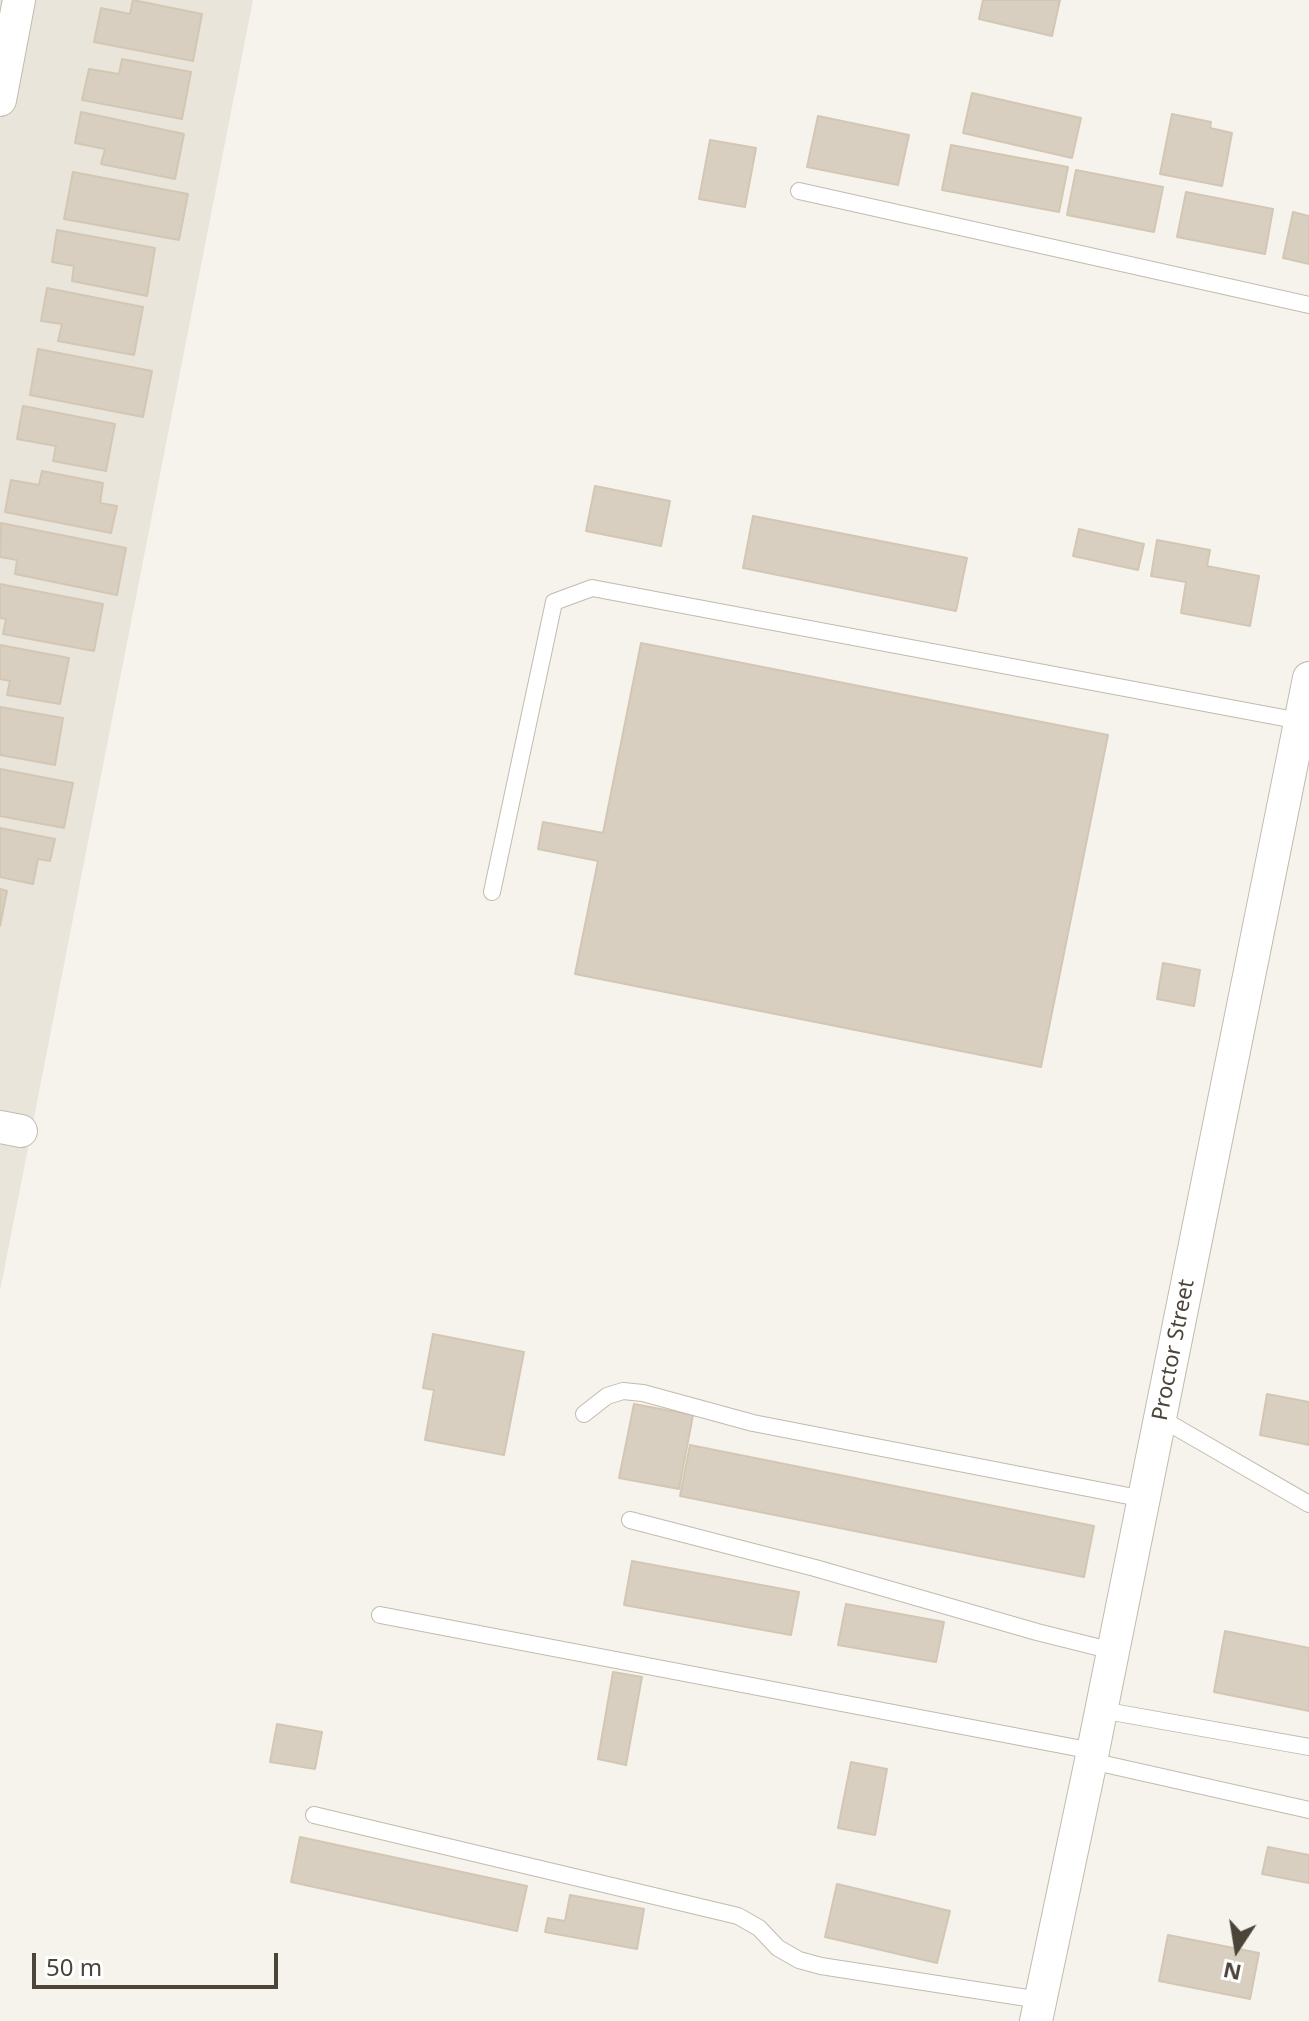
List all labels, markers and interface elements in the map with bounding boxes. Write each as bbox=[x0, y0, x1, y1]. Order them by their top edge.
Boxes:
street label: Proctor Street bbox=[1147, 1277, 1201, 1423]
north arrow bbox=[1197, 1909, 1277, 1989]
scale bar bbox=[36, 1937, 282, 1987]
text: 50 m bbox=[46, 1950, 102, 1983]
text: N bbox=[1220, 1956, 1244, 1989]

